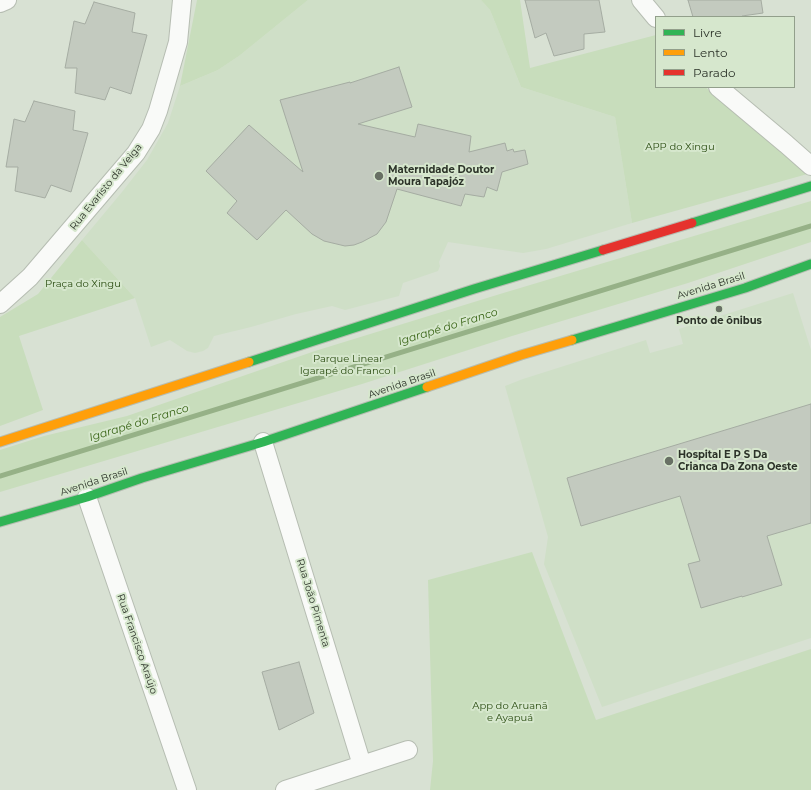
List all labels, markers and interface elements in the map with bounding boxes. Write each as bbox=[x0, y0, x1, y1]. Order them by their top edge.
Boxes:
legend bbox=[655, 16, 795, 88]
text: Livre bbox=[693, 25, 722, 40]
text: Lento bbox=[693, 45, 728, 60]
text: Parado bbox=[693, 65, 736, 80]
street label: Rua Evaristo da Veiga bbox=[67, 141, 145, 233]
park label: APP do Xingu bbox=[645, 141, 715, 153]
place label: Maternidade Doutor Moura Tapajóz bbox=[388, 164, 494, 188]
marker: Maternidade Doutor Moura Tapajóz bbox=[373, 170, 385, 182]
street label: Avenida Brasil bbox=[676, 270, 746, 302]
park label: Praça do Xingu bbox=[45, 278, 121, 290]
marker: Ponto de ônibus bbox=[714, 304, 724, 314]
water label: Igarapé do Franco bbox=[397, 306, 499, 348]
place label: Ponto de ônibus bbox=[676, 315, 762, 327]
park label: Parque Linear Igarapé do Franco I bbox=[300, 353, 396, 376]
street label: Avenida Brasil bbox=[367, 367, 437, 401]
water label: Igarapé do Franco bbox=[88, 402, 190, 444]
place label: Hospital E P S Da Crianca Da Zona Oeste bbox=[678, 449, 797, 472]
marker: Hospital E P S Da Crianca Da Zona Oeste bbox=[663, 455, 675, 467]
street label: Avenida Brasil bbox=[59, 465, 129, 499]
street label: Rua João Pimenta bbox=[294, 557, 332, 649]
street label: Rua Francisco Araújo bbox=[114, 592, 160, 696]
park label: App do Aruanã e Ayapuá bbox=[472, 700, 548, 724]

